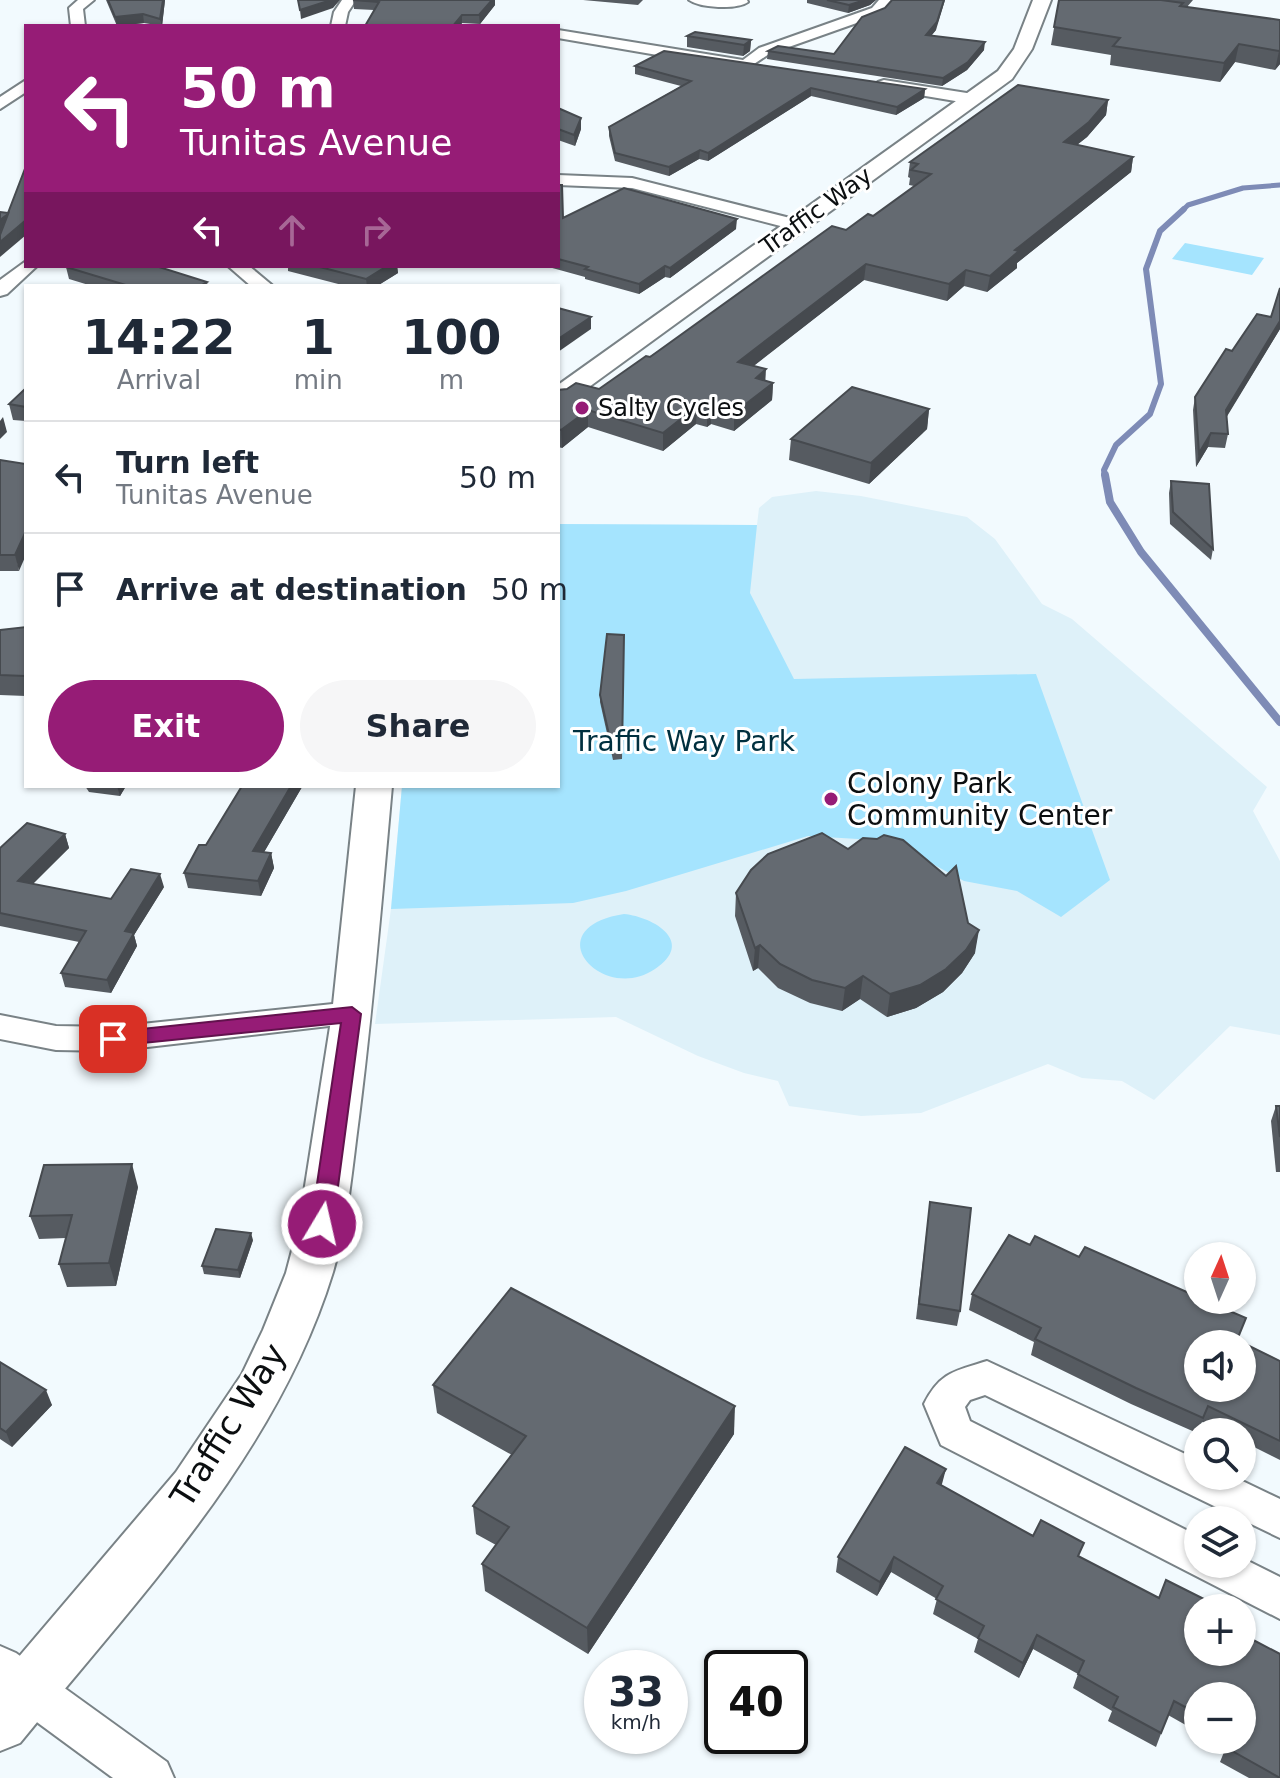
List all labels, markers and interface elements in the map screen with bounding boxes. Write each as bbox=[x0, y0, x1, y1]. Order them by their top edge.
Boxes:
text: 50 m bbox=[180, 55, 336, 120]
icon: left bbox=[48, 56, 152, 160]
text: Tunitas Avenue bbox=[180, 122, 452, 163]
street label: Traffic Way bbox=[754, 161, 877, 261]
icon: left bbox=[186, 208, 230, 252]
icon: ahead bbox=[270, 208, 314, 252]
icon: right bbox=[354, 208, 398, 252]
text: 14:22 bbox=[82, 309, 235, 365]
text: 1 bbox=[302, 309, 335, 365]
text: 100 bbox=[401, 309, 501, 365]
text: Arrival bbox=[117, 365, 201, 395]
text: min bbox=[294, 365, 343, 395]
text: m bbox=[439, 365, 464, 395]
place label: Salty Cycles bbox=[598, 394, 744, 422]
marker: Salty Cycles bbox=[573, 399, 591, 417]
text: Turn left bbox=[116, 445, 259, 480]
icon: left bbox=[48, 455, 92, 499]
text: 50 m bbox=[459, 460, 536, 495]
text: Tunitas Avenue bbox=[116, 480, 313, 510]
icon: arrive bbox=[48, 567, 92, 611]
text: Arrive at destination bbox=[116, 572, 467, 607]
text: 50 m bbox=[491, 572, 568, 607]
button: Exit bbox=[48, 680, 284, 772]
button: Share bbox=[300, 680, 536, 772]
park label: Traffic Way Park bbox=[572, 725, 796, 758]
place label: Colony Park Community Center bbox=[847, 767, 1113, 832]
marker: Colony Park Community Center bbox=[822, 790, 840, 808]
pin bbox=[79, 1005, 147, 1073]
icon: arrive bbox=[91, 1017, 135, 1061]
position arrow bbox=[280, 1182, 364, 1266]
north arrow bbox=[1184, 1242, 1256, 1314]
map controls bbox=[1184, 1242, 1256, 1754]
button: sound bbox=[1184, 1330, 1256, 1402]
street label: Traffic Way bbox=[161, 1336, 294, 1515]
button: search bbox=[1184, 1418, 1256, 1490]
button: layers bbox=[1184, 1506, 1256, 1578]
button: + bbox=[1184, 1594, 1256, 1666]
speed limit sign: 40 bbox=[704, 1650, 808, 1754]
text: 33 bbox=[608, 1669, 664, 1715]
button: − bbox=[1184, 1682, 1256, 1754]
text: km/h bbox=[611, 1710, 661, 1734]

